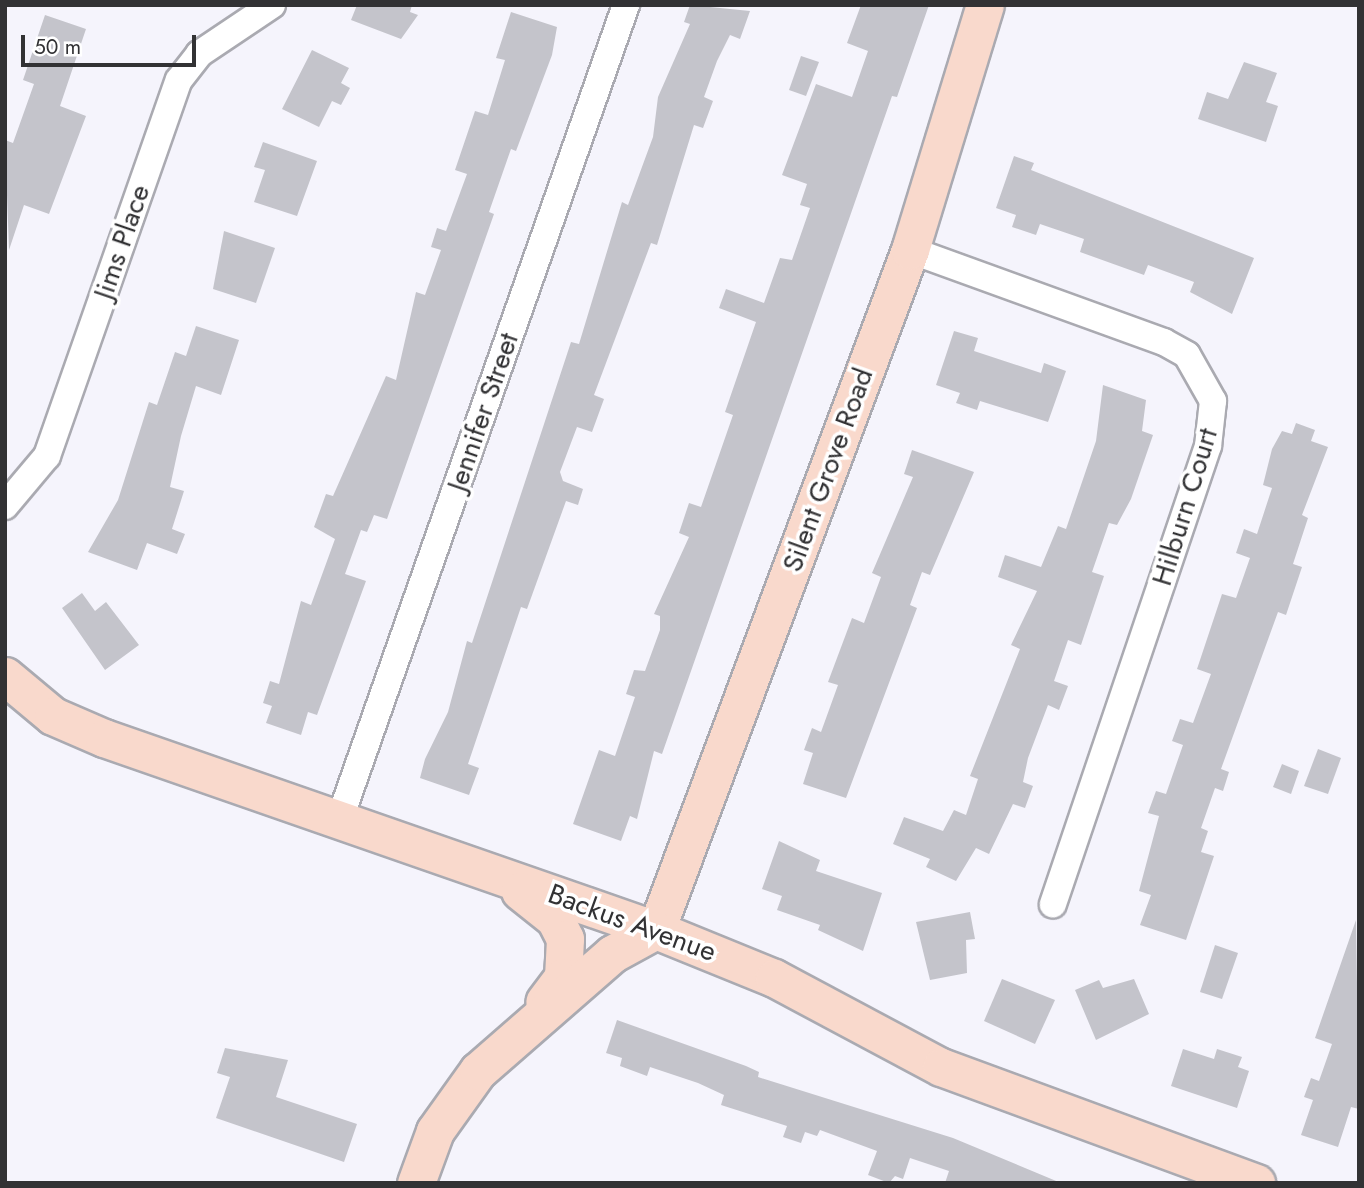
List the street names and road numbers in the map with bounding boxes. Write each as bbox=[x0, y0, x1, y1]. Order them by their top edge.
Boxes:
street label: Jims Place bbox=[87, 180, 157, 304]
street label: Jennifer Street bbox=[440, 328, 526, 496]
street label: Silent Grove Road bbox=[776, 364, 880, 576]
street label: Hilburn Court bbox=[1145, 424, 1225, 590]
street label: Backus Avenue bbox=[544, 877, 720, 969]

